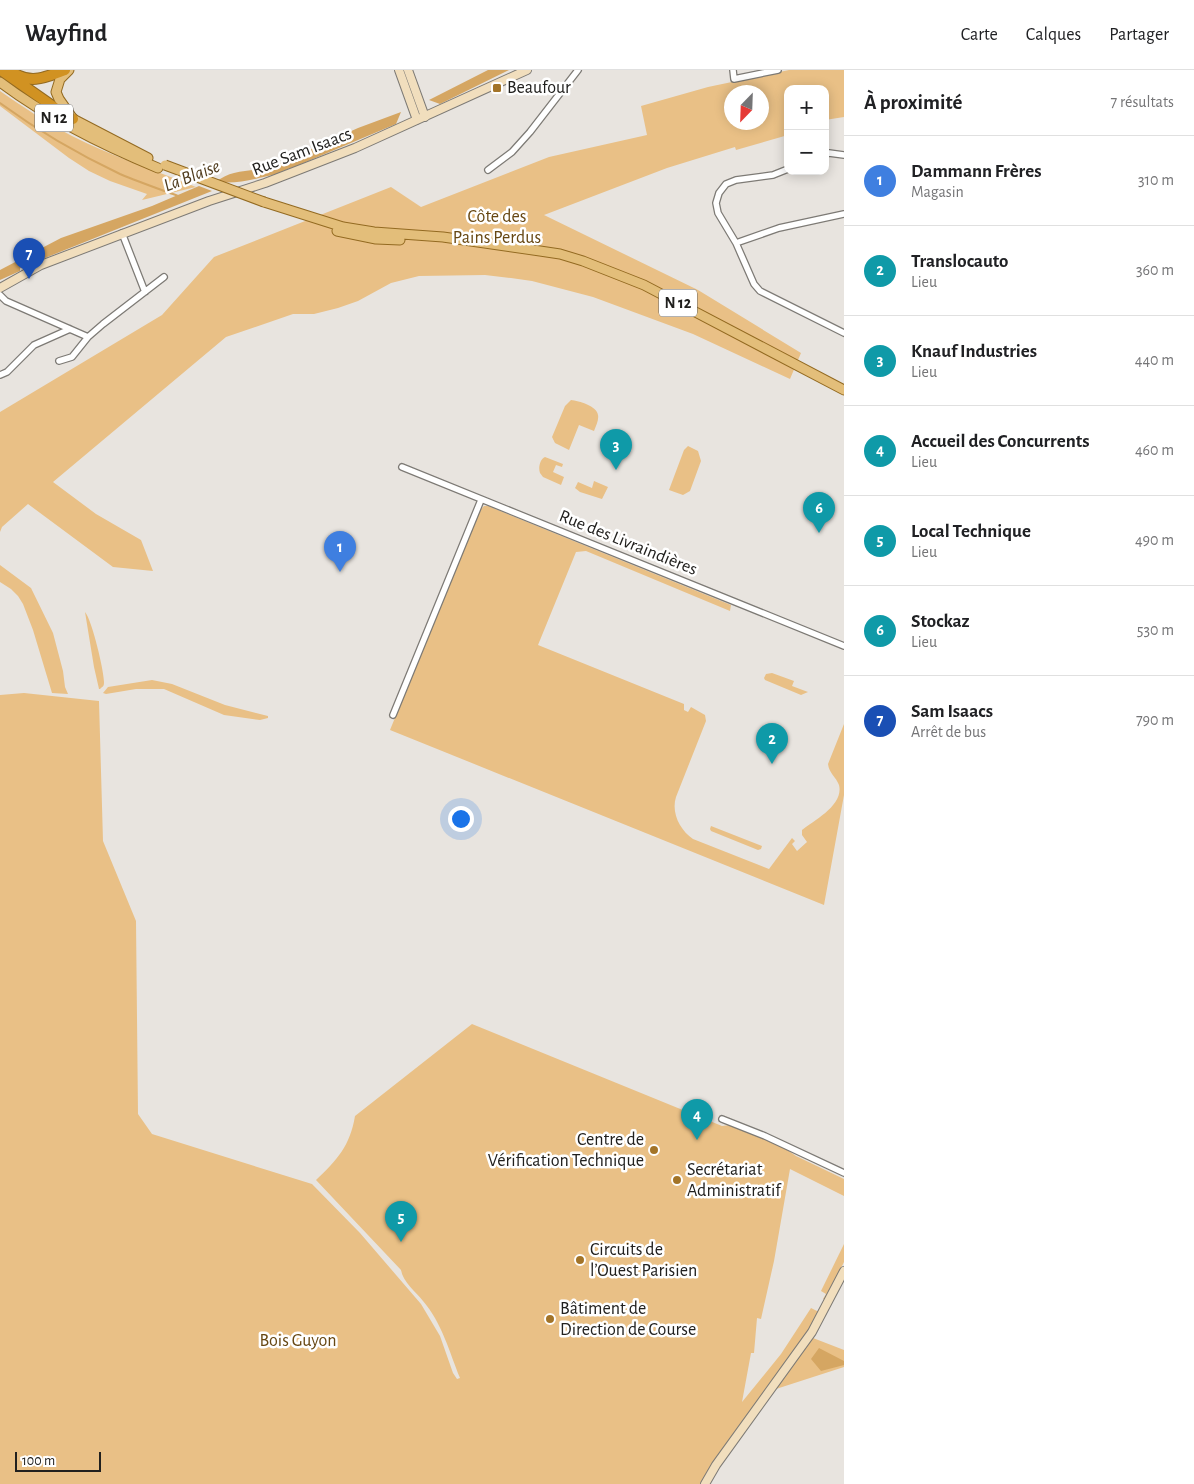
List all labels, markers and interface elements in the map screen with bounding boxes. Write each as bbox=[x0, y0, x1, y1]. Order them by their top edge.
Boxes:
text: Wayfind bbox=[25, 22, 107, 46]
text: Carte bbox=[961, 26, 998, 44]
text: Calques bbox=[1026, 26, 1081, 44]
text: Partager bbox=[1109, 26, 1169, 44]
place label: Beaufour bbox=[507, 79, 571, 97]
marker: Beaufour bbox=[491, 82, 503, 94]
north arrow bbox=[724, 85, 769, 130]
map controls bbox=[784, 85, 829, 175]
button: + bbox=[784, 85, 829, 130]
text: À proximité bbox=[864, 92, 962, 113]
text: 7 résultats bbox=[1111, 94, 1174, 110]
road number: N 12 bbox=[35, 104, 73, 132]
street label: Rue Sam Isaacs bbox=[250, 125, 354, 179]
button: − bbox=[784, 130, 829, 175]
water label: La Blaise bbox=[161, 157, 223, 195]
text: Dammann Frères bbox=[911, 162, 1041, 181]
text: 1 bbox=[877, 172, 883, 188]
text: 310 m bbox=[1138, 172, 1174, 188]
text: Magasin bbox=[911, 184, 964, 200]
park label: Côte des Pains Perdus bbox=[453, 208, 541, 247]
pin: 7 bbox=[13, 238, 45, 279]
text: Translocauto bbox=[911, 252, 1009, 271]
text: 2 bbox=[876, 262, 884, 278]
text: 360 m bbox=[1136, 262, 1174, 278]
text: Lieu bbox=[911, 274, 937, 290]
road number: N 12 bbox=[659, 290, 697, 317]
text: Knauf Industries bbox=[911, 342, 1037, 361]
text: 3 bbox=[877, 352, 883, 368]
text: 440 m bbox=[1135, 352, 1174, 368]
text: Lieu bbox=[911, 364, 937, 380]
pin: 3 bbox=[600, 429, 632, 470]
text: Accueil des Concurrents bbox=[911, 432, 1089, 451]
text: 4 bbox=[876, 442, 884, 458]
text: 460 m bbox=[1135, 442, 1174, 458]
text: Lieu bbox=[911, 454, 937, 470]
pin: 6 bbox=[803, 492, 835, 533]
street label: Rue des Livraindières bbox=[556, 507, 700, 579]
text: Local Technique bbox=[911, 522, 1031, 541]
pin: 1 bbox=[324, 531, 356, 572]
text: 5 bbox=[877, 532, 883, 548]
text: 490 m bbox=[1135, 532, 1174, 548]
text: Lieu bbox=[911, 544, 937, 560]
text: Stockaz bbox=[911, 612, 970, 631]
text: 6 bbox=[876, 622, 884, 638]
text: 530 m bbox=[1137, 622, 1174, 638]
text: Lieu bbox=[911, 634, 937, 650]
text: Sam Isaacs bbox=[911, 702, 993, 721]
text: 7 bbox=[877, 712, 883, 728]
text: 790 m bbox=[1136, 712, 1174, 728]
pin: 2 bbox=[756, 723, 788, 764]
text: Arrêt de bus bbox=[911, 724, 986, 740]
your location bbox=[448, 806, 474, 832]
pin: 4 bbox=[681, 1099, 713, 1140]
place label: Centre de Vérification Technique bbox=[488, 1131, 644, 1170]
marker: Centre de Vérification Technique bbox=[648, 1144, 660, 1156]
place label: Secrétariat Administratif bbox=[687, 1161, 782, 1200]
marker: Secrétariat Administratif bbox=[671, 1174, 683, 1186]
pin: 5 bbox=[385, 1201, 417, 1242]
place label: Circuits de l’Ouest Parisien bbox=[590, 1241, 697, 1280]
marker: Circuits de l’Ouest Parisien bbox=[574, 1254, 586, 1266]
place label: Bâtiment de Direction de Course bbox=[560, 1300, 696, 1339]
marker: Bâtiment de Direction de Course bbox=[544, 1313, 556, 1325]
park label: Bois Guyon bbox=[259, 1332, 337, 1350]
scale bar bbox=[15, 1449, 101, 1472]
text: 100 m bbox=[22, 1454, 55, 1468]

